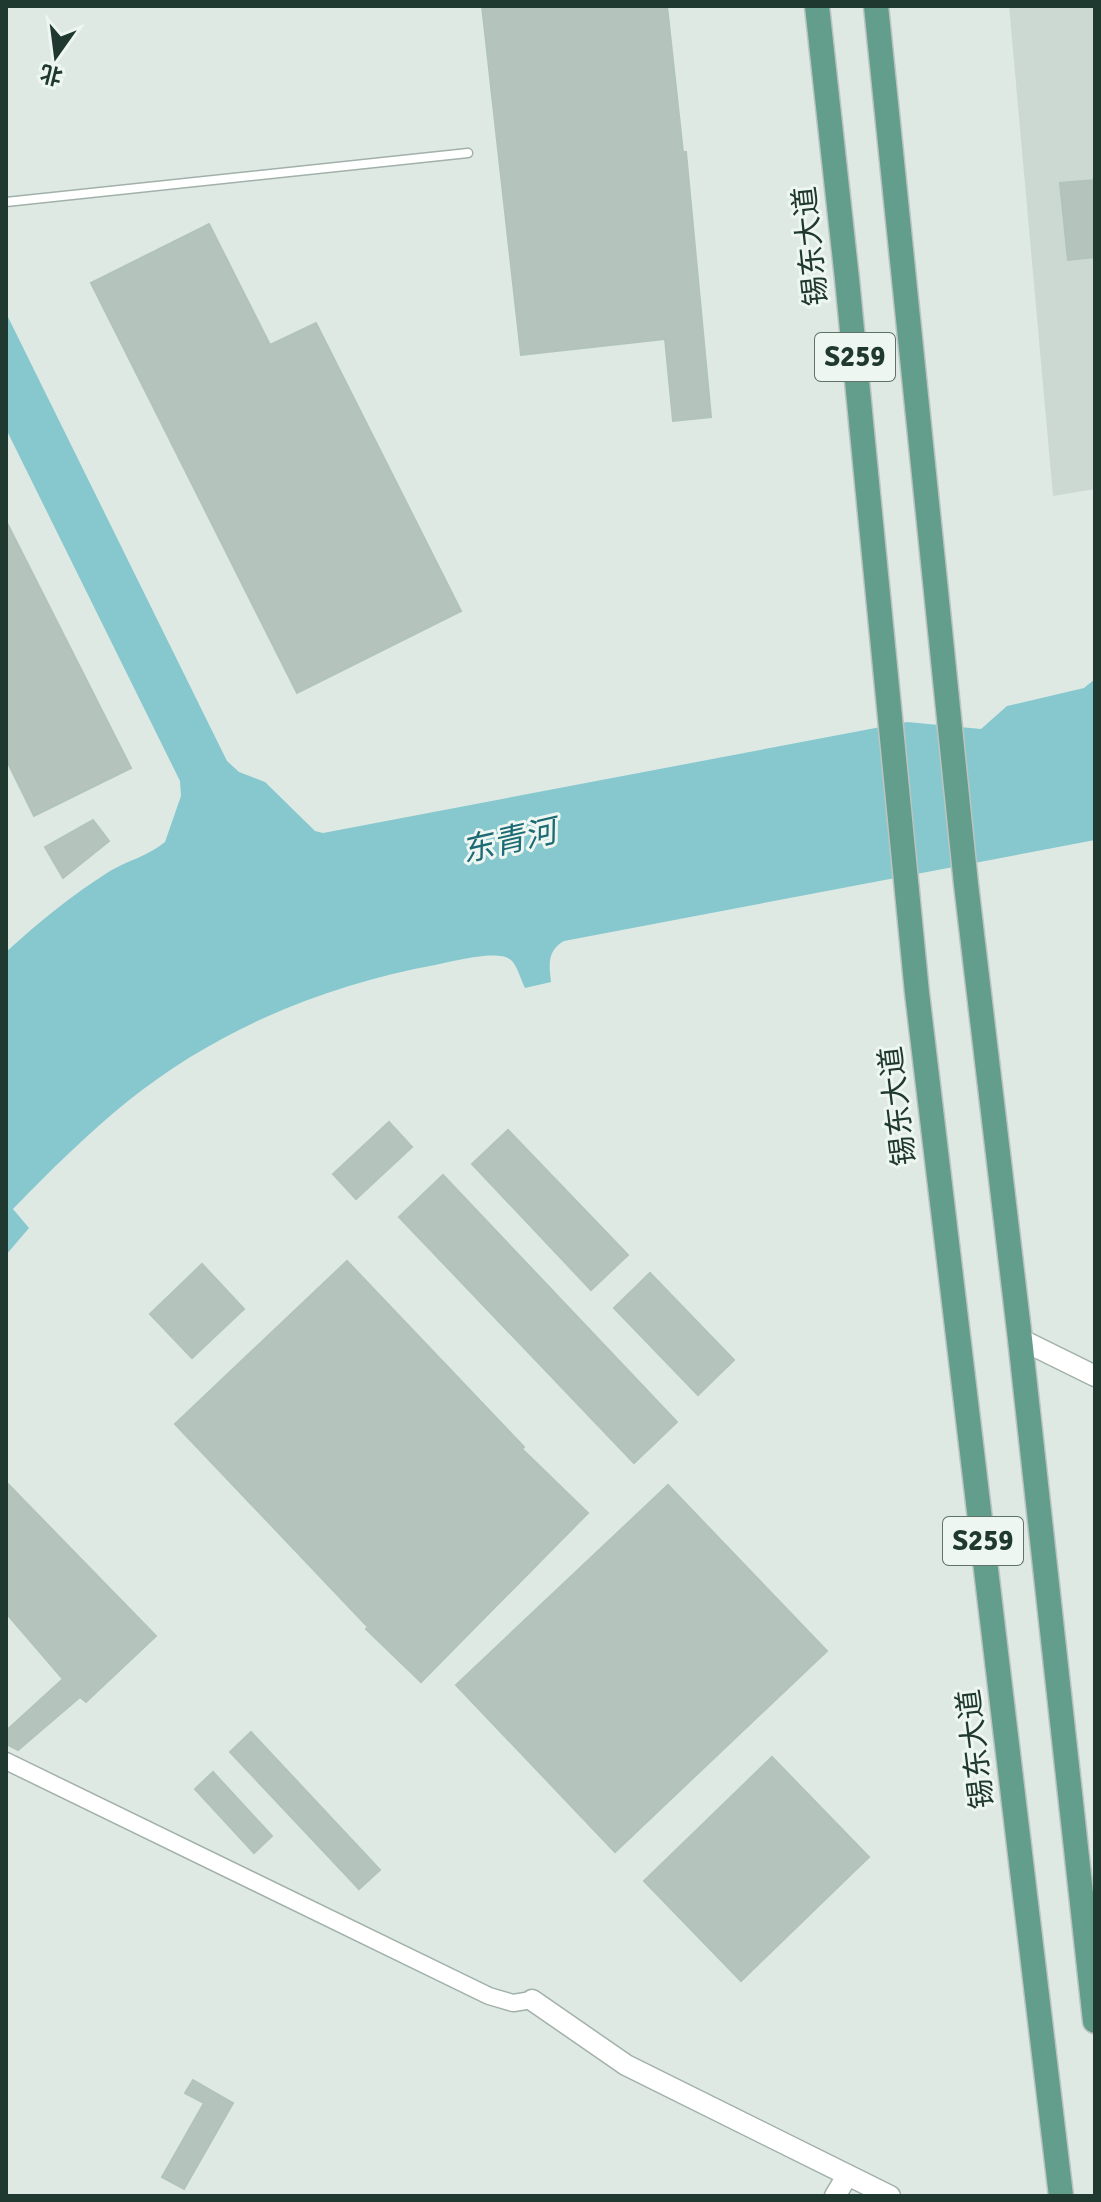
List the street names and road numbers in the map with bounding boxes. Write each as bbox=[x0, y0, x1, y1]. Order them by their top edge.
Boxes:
street label: 锡东大道 bbox=[786, 184, 836, 308]
road number: S259 bbox=[815, 333, 895, 381]
street label: 锡东大道 bbox=[872, 1044, 924, 1168]
road number: S259 bbox=[943, 1517, 1023, 1565]
street label: 锡东大道 bbox=[950, 1687, 1002, 1811]

